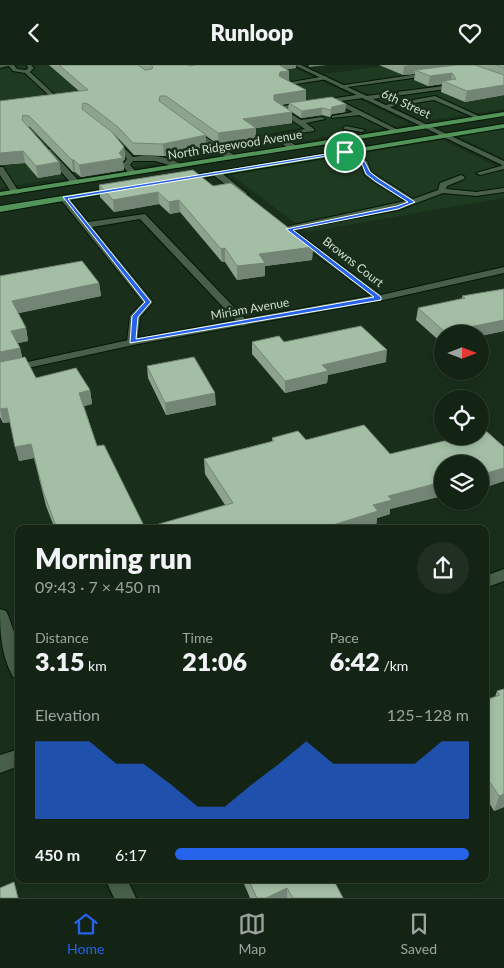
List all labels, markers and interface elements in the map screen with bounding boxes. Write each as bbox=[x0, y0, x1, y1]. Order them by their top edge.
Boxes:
icon: back bbox=[20, 19, 48, 47]
text: Runloop bbox=[210, 19, 294, 46]
icon: heart bbox=[456, 19, 484, 47]
street label: 6th Street bbox=[379, 86, 434, 122]
street label: North Ridgewood Avenue bbox=[167, 126, 303, 163]
pin bbox=[324, 131, 366, 173]
icon: arrive bbox=[331, 138, 359, 166]
street label: Browns Court bbox=[320, 233, 387, 290]
street label: Miriam Avenue bbox=[210, 294, 290, 323]
north arrow bbox=[434, 325, 489, 380]
map controls bbox=[434, 325, 489, 510]
button: locate bbox=[434, 390, 489, 445]
button: layers bbox=[434, 455, 489, 510]
text: Morning run bbox=[35, 541, 192, 575]
button: share bbox=[417, 542, 469, 594]
text: 09:43 · 7 × 450 m bbox=[35, 577, 160, 596]
text: Distance bbox=[35, 629, 89, 646]
text: Time bbox=[182, 629, 213, 646]
text: Pace bbox=[330, 629, 359, 646]
text: 3.15 bbox=[35, 646, 84, 676]
text: 21:06 bbox=[182, 646, 247, 676]
text: 6:42 bbox=[330, 646, 380, 676]
text: km bbox=[84, 657, 107, 674]
text: /km bbox=[380, 657, 408, 674]
text: Elevation bbox=[35, 705, 100, 724]
text: 125–128 m bbox=[387, 705, 469, 724]
text: 450 m bbox=[35, 845, 80, 864]
text: 6:17 bbox=[115, 845, 147, 864]
tab: Home bbox=[67, 910, 104, 957]
tab: Map bbox=[238, 910, 266, 957]
tab: Saved bbox=[400, 910, 437, 957]

